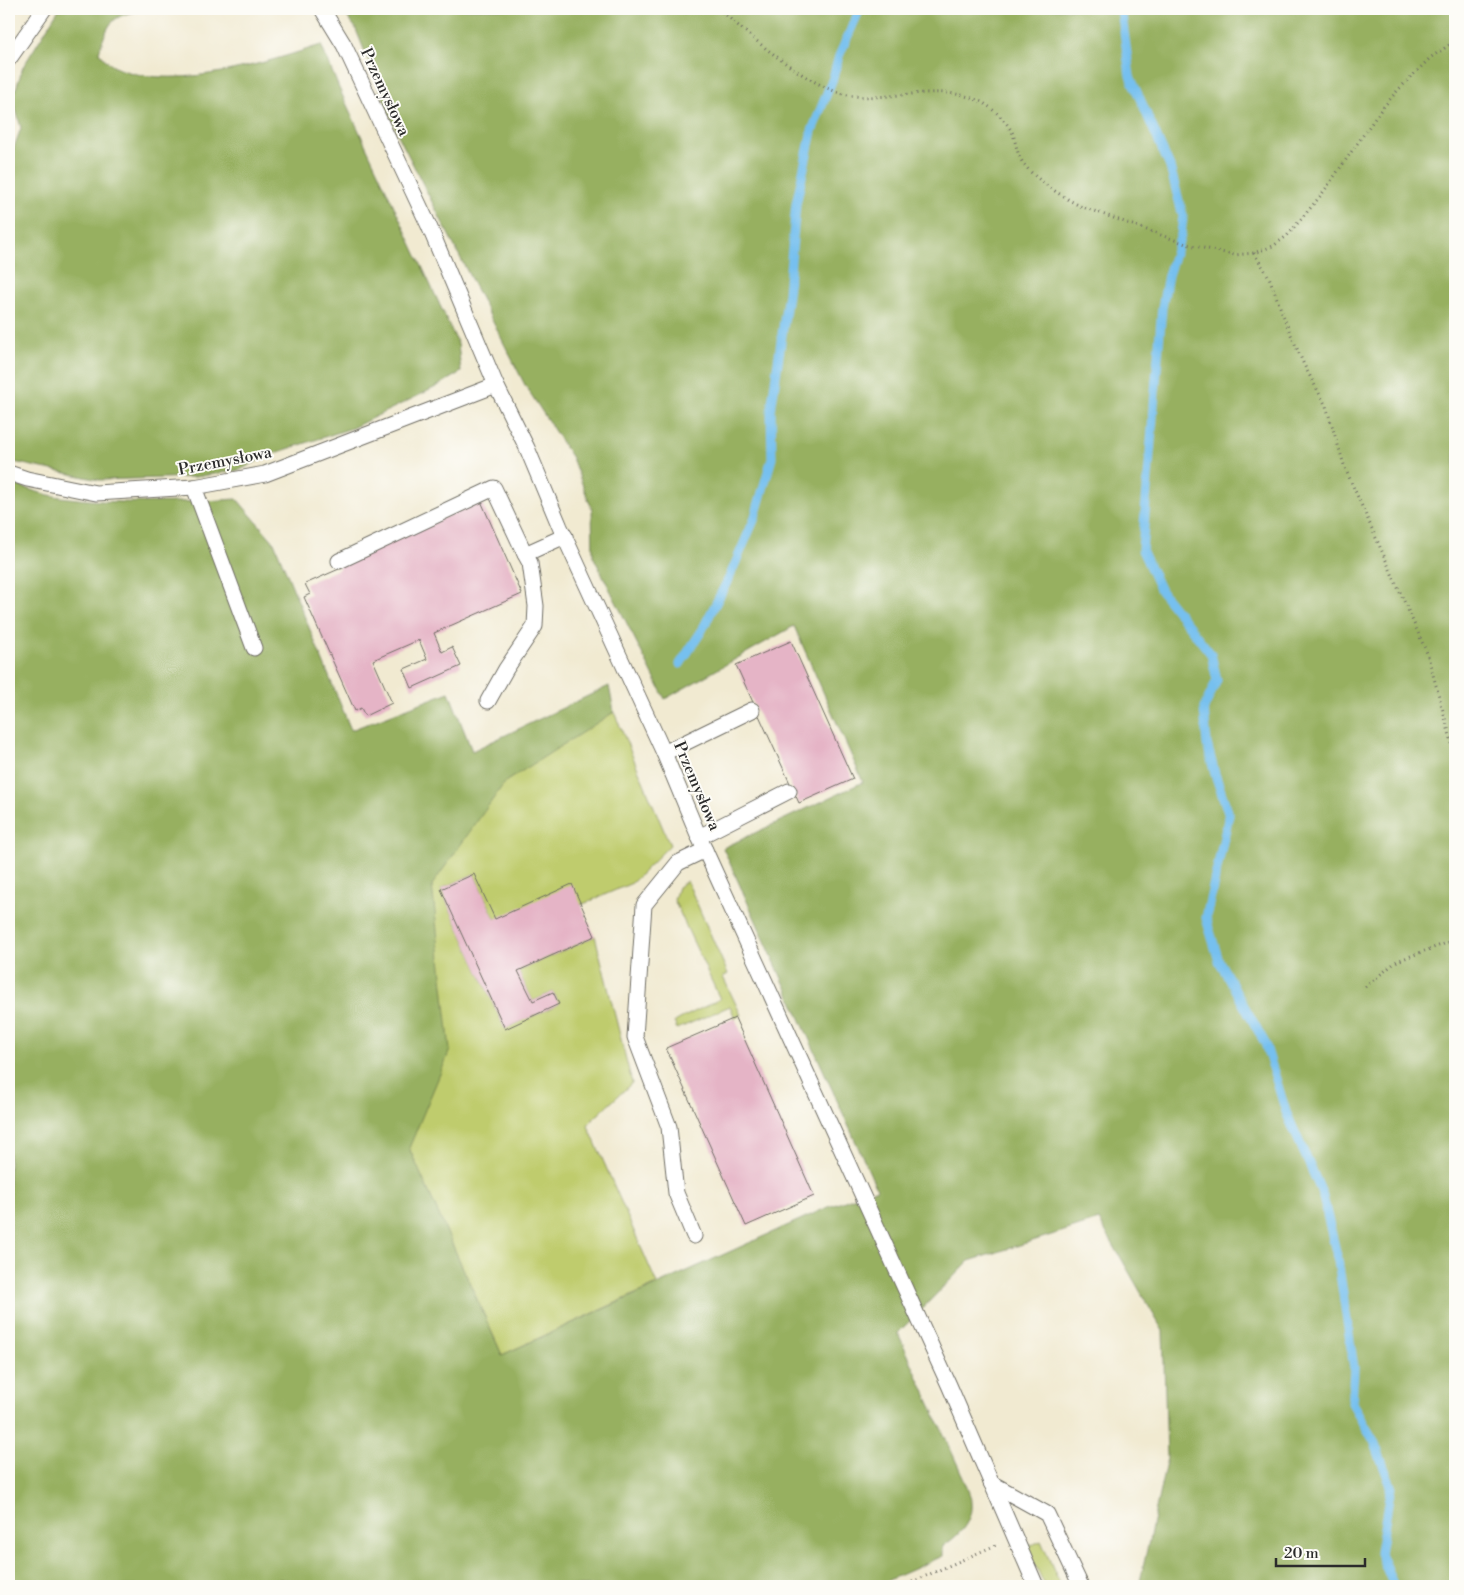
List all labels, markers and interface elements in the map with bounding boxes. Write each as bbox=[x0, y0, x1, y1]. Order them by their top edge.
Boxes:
street label: Przemysłowa bbox=[356, 45, 415, 140]
street label: Przemysłowa bbox=[176, 442, 274, 480]
street label: Przemysłowa bbox=[669, 738, 725, 834]
scale bar bbox=[1276, 1535, 1365, 1567]
text: 20 m bbox=[1284, 1544, 1319, 1563]

